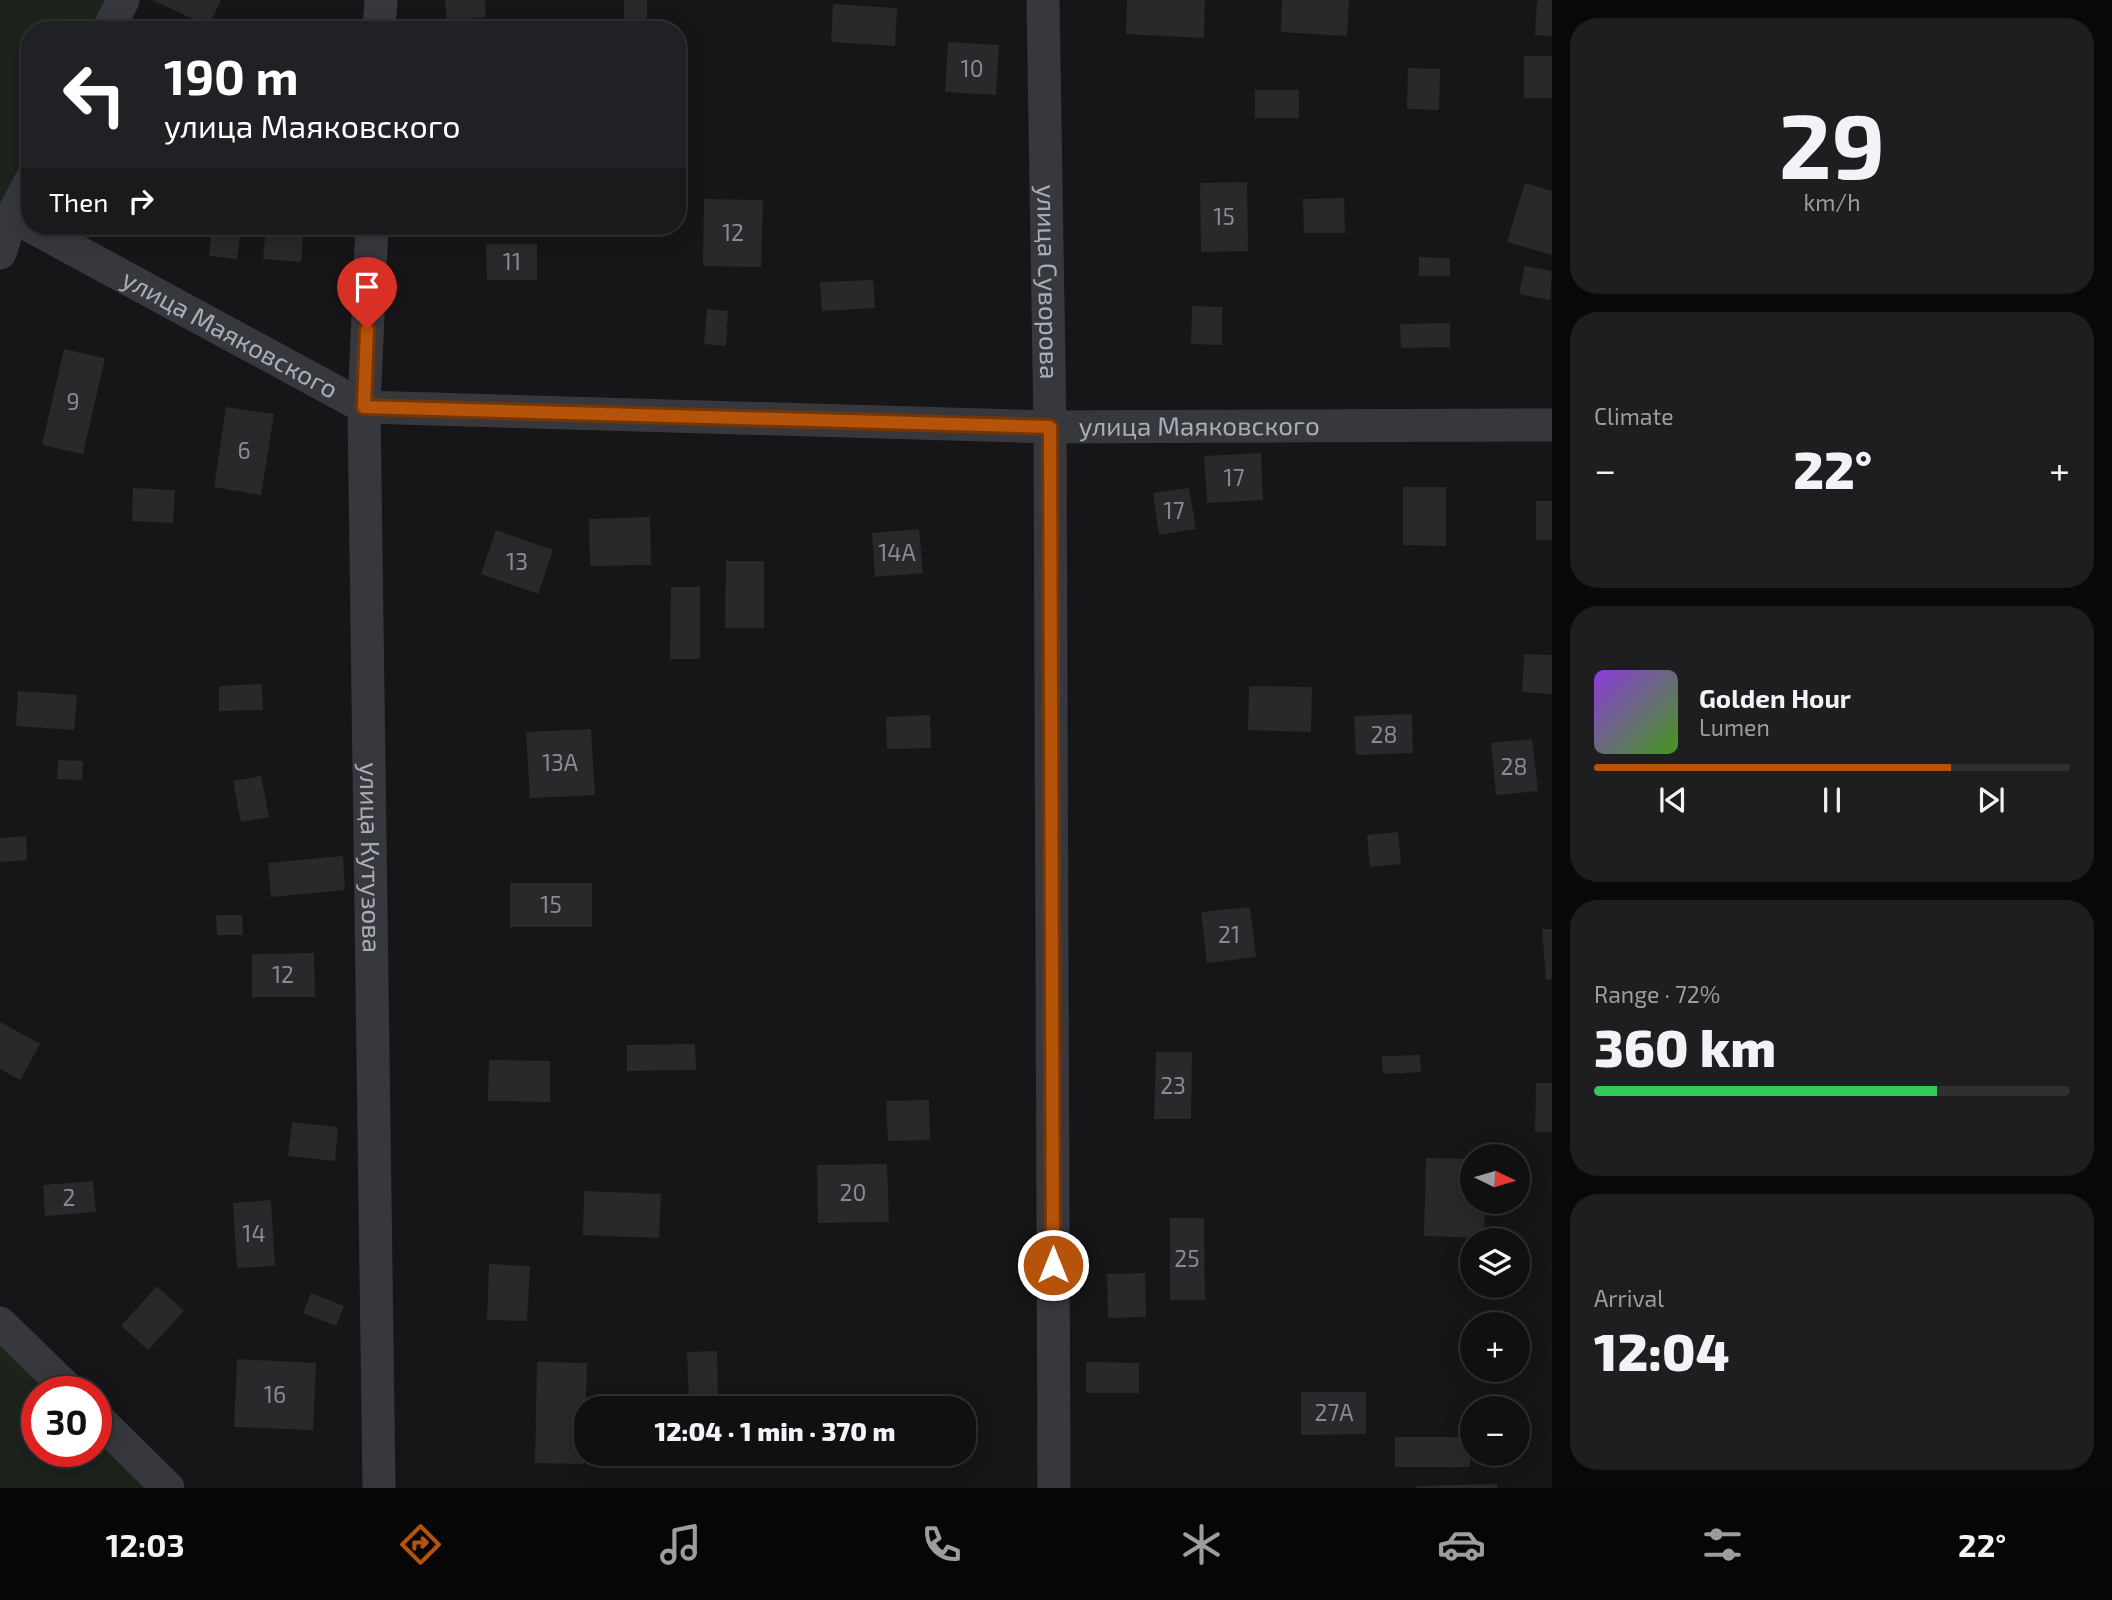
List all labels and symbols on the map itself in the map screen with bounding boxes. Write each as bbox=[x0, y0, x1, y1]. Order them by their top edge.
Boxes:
house number: 10 bbox=[960, 54, 984, 82]
street label: улица Суворова bbox=[1031, 184, 1066, 380]
house number: 15 bbox=[1213, 202, 1235, 230]
house number: 12 bbox=[722, 218, 744, 246]
house number: 11 bbox=[503, 247, 521, 275]
pin bbox=[337, 257, 397, 329]
street label: улица Маяковского bbox=[117, 262, 344, 404]
house number: 9 bbox=[66, 387, 80, 415]
street label: улица Маяковского bbox=[1079, 409, 1320, 442]
house number: 6 bbox=[237, 436, 251, 464]
house number: 17 bbox=[1224, 463, 1245, 491]
house number: 17 bbox=[1164, 496, 1185, 524]
house number: 14А bbox=[878, 538, 916, 566]
house number: 13 bbox=[506, 547, 528, 575]
house number: 28 bbox=[1371, 720, 1397, 748]
house number: 13А bbox=[542, 748, 579, 776]
house number: 28 bbox=[1501, 752, 1527, 780]
street label: улица Кутузова bbox=[354, 762, 389, 953]
house number: 15 bbox=[540, 890, 562, 918]
house number: 21 bbox=[1218, 920, 1240, 948]
house number: 12 bbox=[272, 960, 294, 988]
house number: 23 bbox=[1160, 1071, 1186, 1099]
north arrow bbox=[1460, 1144, 1530, 1214]
house number: 20 bbox=[840, 1178, 866, 1206]
house number: 2 bbox=[63, 1183, 75, 1211]
house number: 14 bbox=[242, 1219, 266, 1247]
position arrow bbox=[1016, 1228, 1090, 1302]
house number: 25 bbox=[1174, 1244, 1200, 1272]
speed limit sign: 30 bbox=[21, 1376, 112, 1467]
house number: 16 bbox=[264, 1380, 286, 1408]
house number: 27А bbox=[1314, 1398, 1354, 1426]

